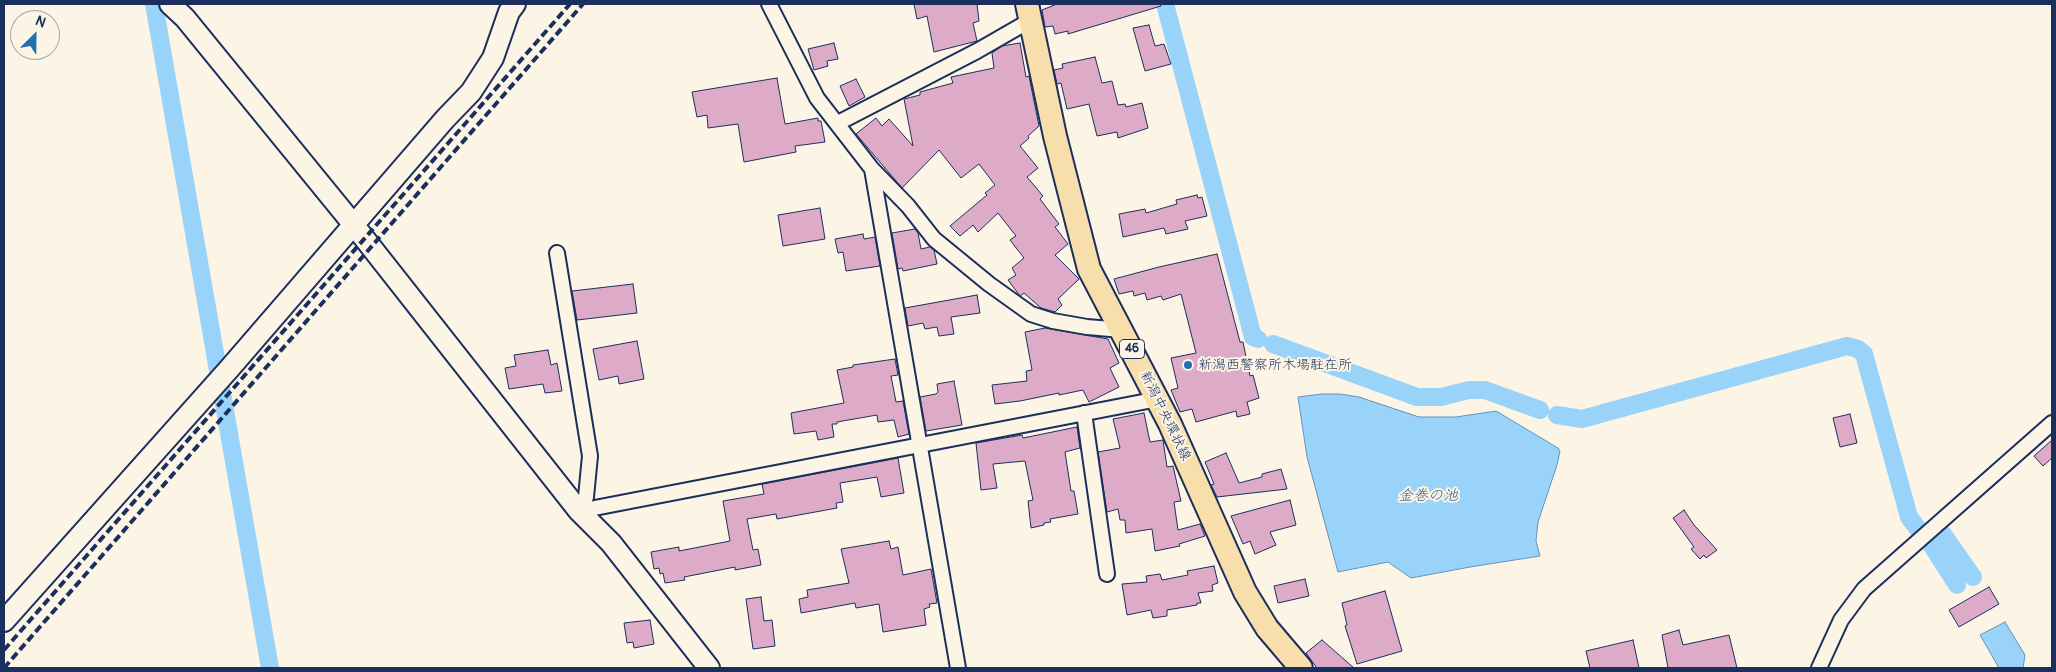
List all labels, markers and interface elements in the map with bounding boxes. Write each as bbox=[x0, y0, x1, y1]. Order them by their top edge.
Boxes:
north arrow bbox=[10, 10, 60, 60]
text: N bbox=[33, 12, 48, 31]
road number: 46 bbox=[1120, 339, 1144, 358]
place label: 新潟西警察所木場駐在所 bbox=[1198, 357, 1352, 373]
marker: 新潟西警察所木場駐在所 bbox=[1182, 359, 1194, 371]
street label: 新潟中央環状線 bbox=[1136, 368, 1194, 464]
water label: 金巻の池 bbox=[1398, 487, 1458, 505]

